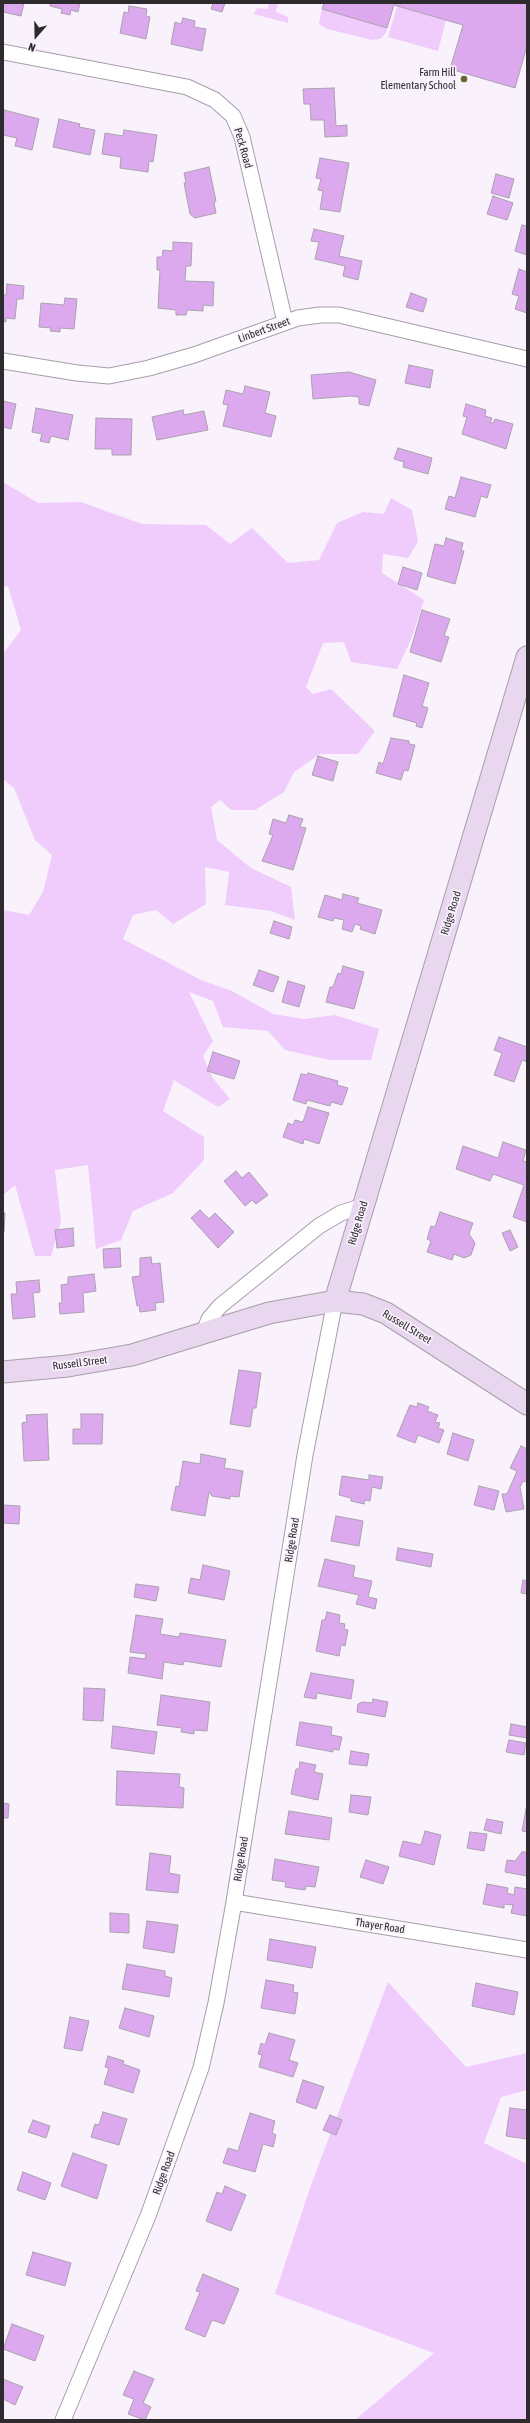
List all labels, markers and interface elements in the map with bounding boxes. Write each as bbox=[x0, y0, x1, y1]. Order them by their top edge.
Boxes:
north arrow bbox=[16, 16, 56, 56]
text: N bbox=[27, 41, 37, 54]
place label: Farm Hill Elementary School bbox=[380, 66, 456, 92]
marker: Farm Hill Elementary School bbox=[459, 74, 469, 84]
street label: Peck Road bbox=[231, 126, 255, 170]
street label: Linbert Street bbox=[236, 315, 292, 345]
street label: Ridge Road bbox=[438, 889, 464, 937]
street label: Ridge Road bbox=[345, 1199, 371, 1247]
street label: Russell Street bbox=[380, 1307, 434, 1347]
street label: Russell Street bbox=[52, 1353, 108, 1373]
street label: Ridge Road bbox=[282, 1517, 302, 1563]
street label: Ridge Road bbox=[231, 1836, 251, 1882]
street label: Thayer Road bbox=[354, 1916, 406, 1936]
street label: Ridge Road bbox=[150, 2149, 178, 2197]

